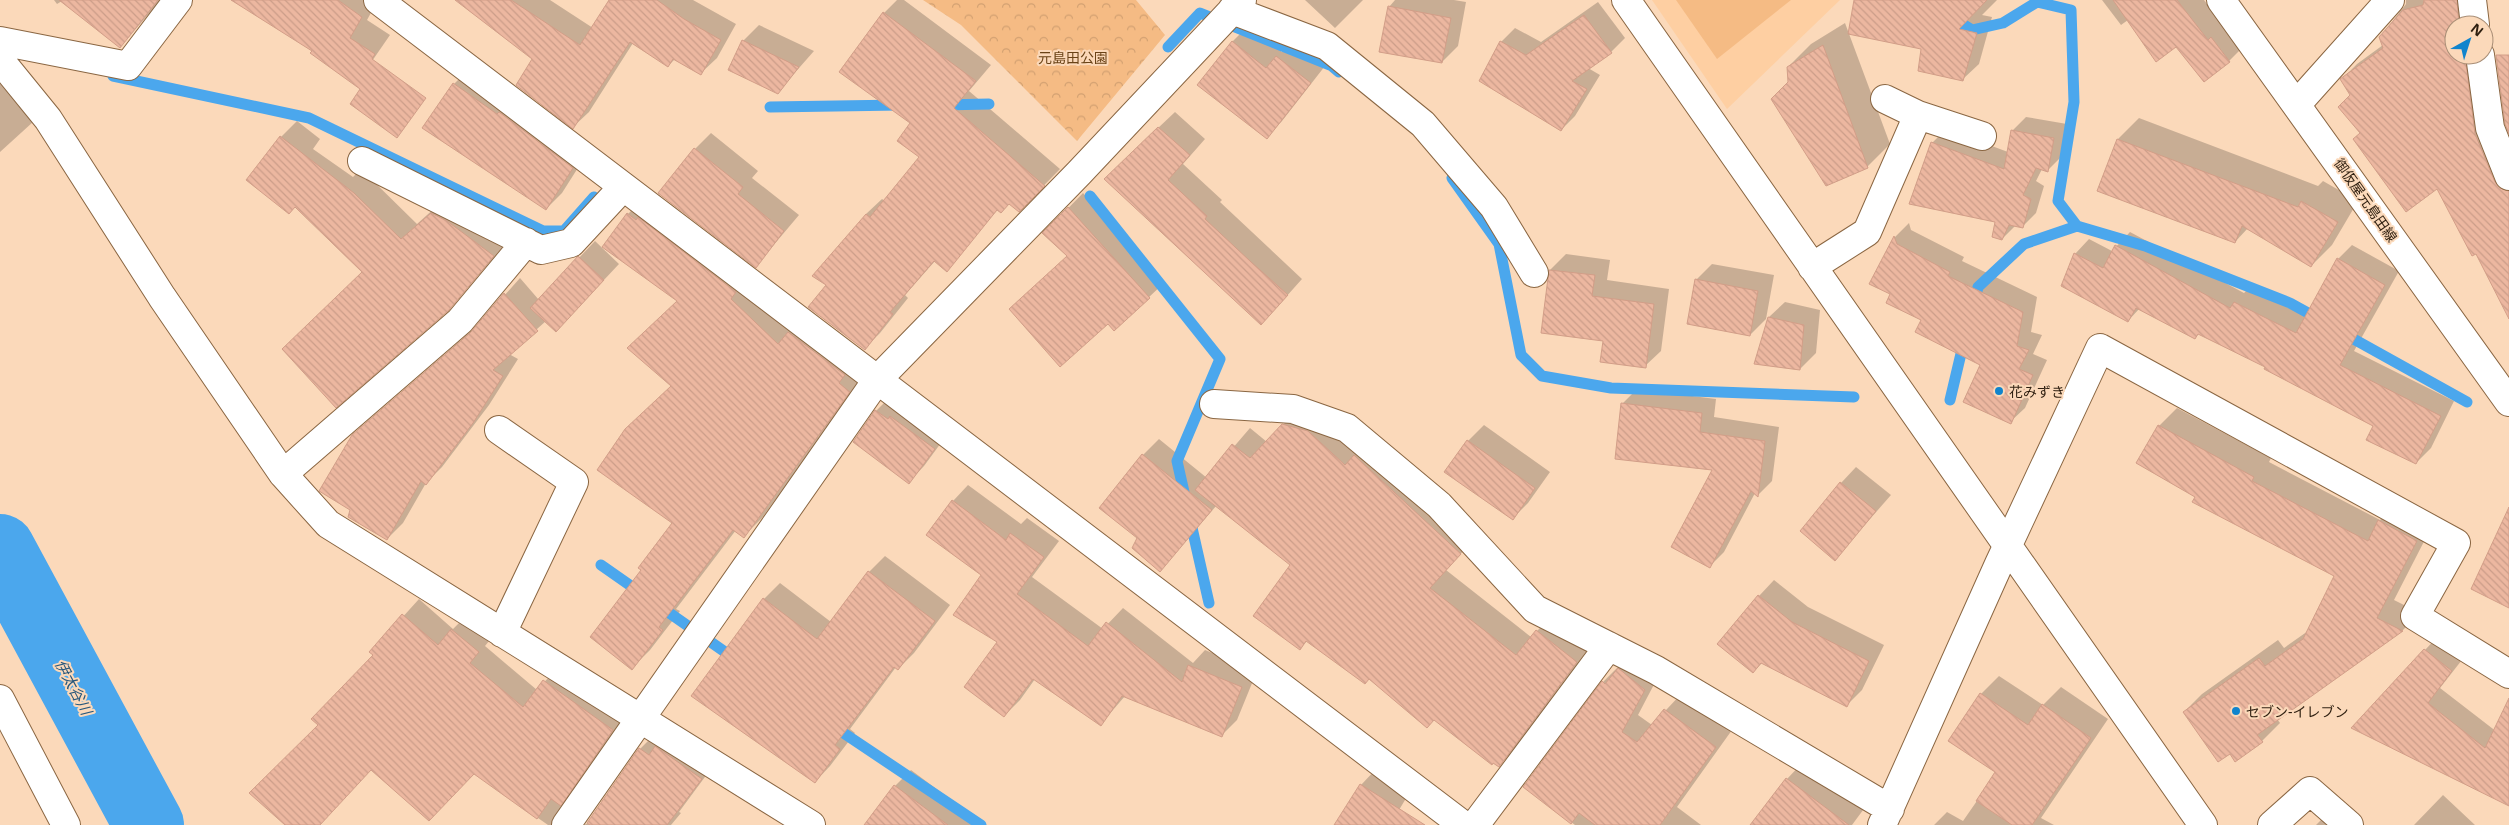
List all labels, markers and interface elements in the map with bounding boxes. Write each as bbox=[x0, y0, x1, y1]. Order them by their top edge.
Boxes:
north arrow bbox=[2444, 15, 2494, 65]
text: N bbox=[2467, 19, 2488, 40]
park label: 元島田公園 bbox=[1038, 48, 1108, 67]
street label: 御仮屋元島田線 bbox=[2330, 154, 2402, 246]
place label: 花みずき bbox=[2009, 382, 2065, 401]
marker: 花みずき bbox=[1993, 385, 2005, 397]
water label: 伊太谷川 bbox=[51, 656, 98, 720]
place label: セブン-イレブン bbox=[2246, 702, 2349, 721]
marker: セブン-イレブン bbox=[2230, 705, 2242, 717]

